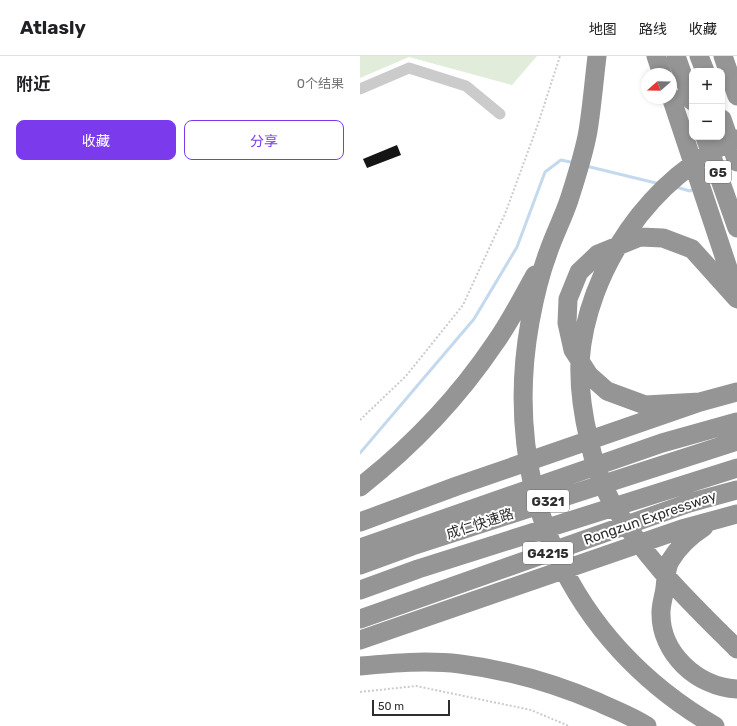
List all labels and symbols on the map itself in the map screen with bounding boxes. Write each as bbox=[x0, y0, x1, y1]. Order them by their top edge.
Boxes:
north arrow bbox=[641, 68, 677, 104]
road number: G5 bbox=[705, 161, 731, 183]
street label: Rongzun Expressway bbox=[581, 487, 719, 549]
road number: G321 bbox=[527, 490, 569, 512]
street label: 成仁快速路 bbox=[444, 505, 516, 543]
road number: G4215 bbox=[523, 542, 573, 564]
scale bar bbox=[372, 698, 450, 717]

